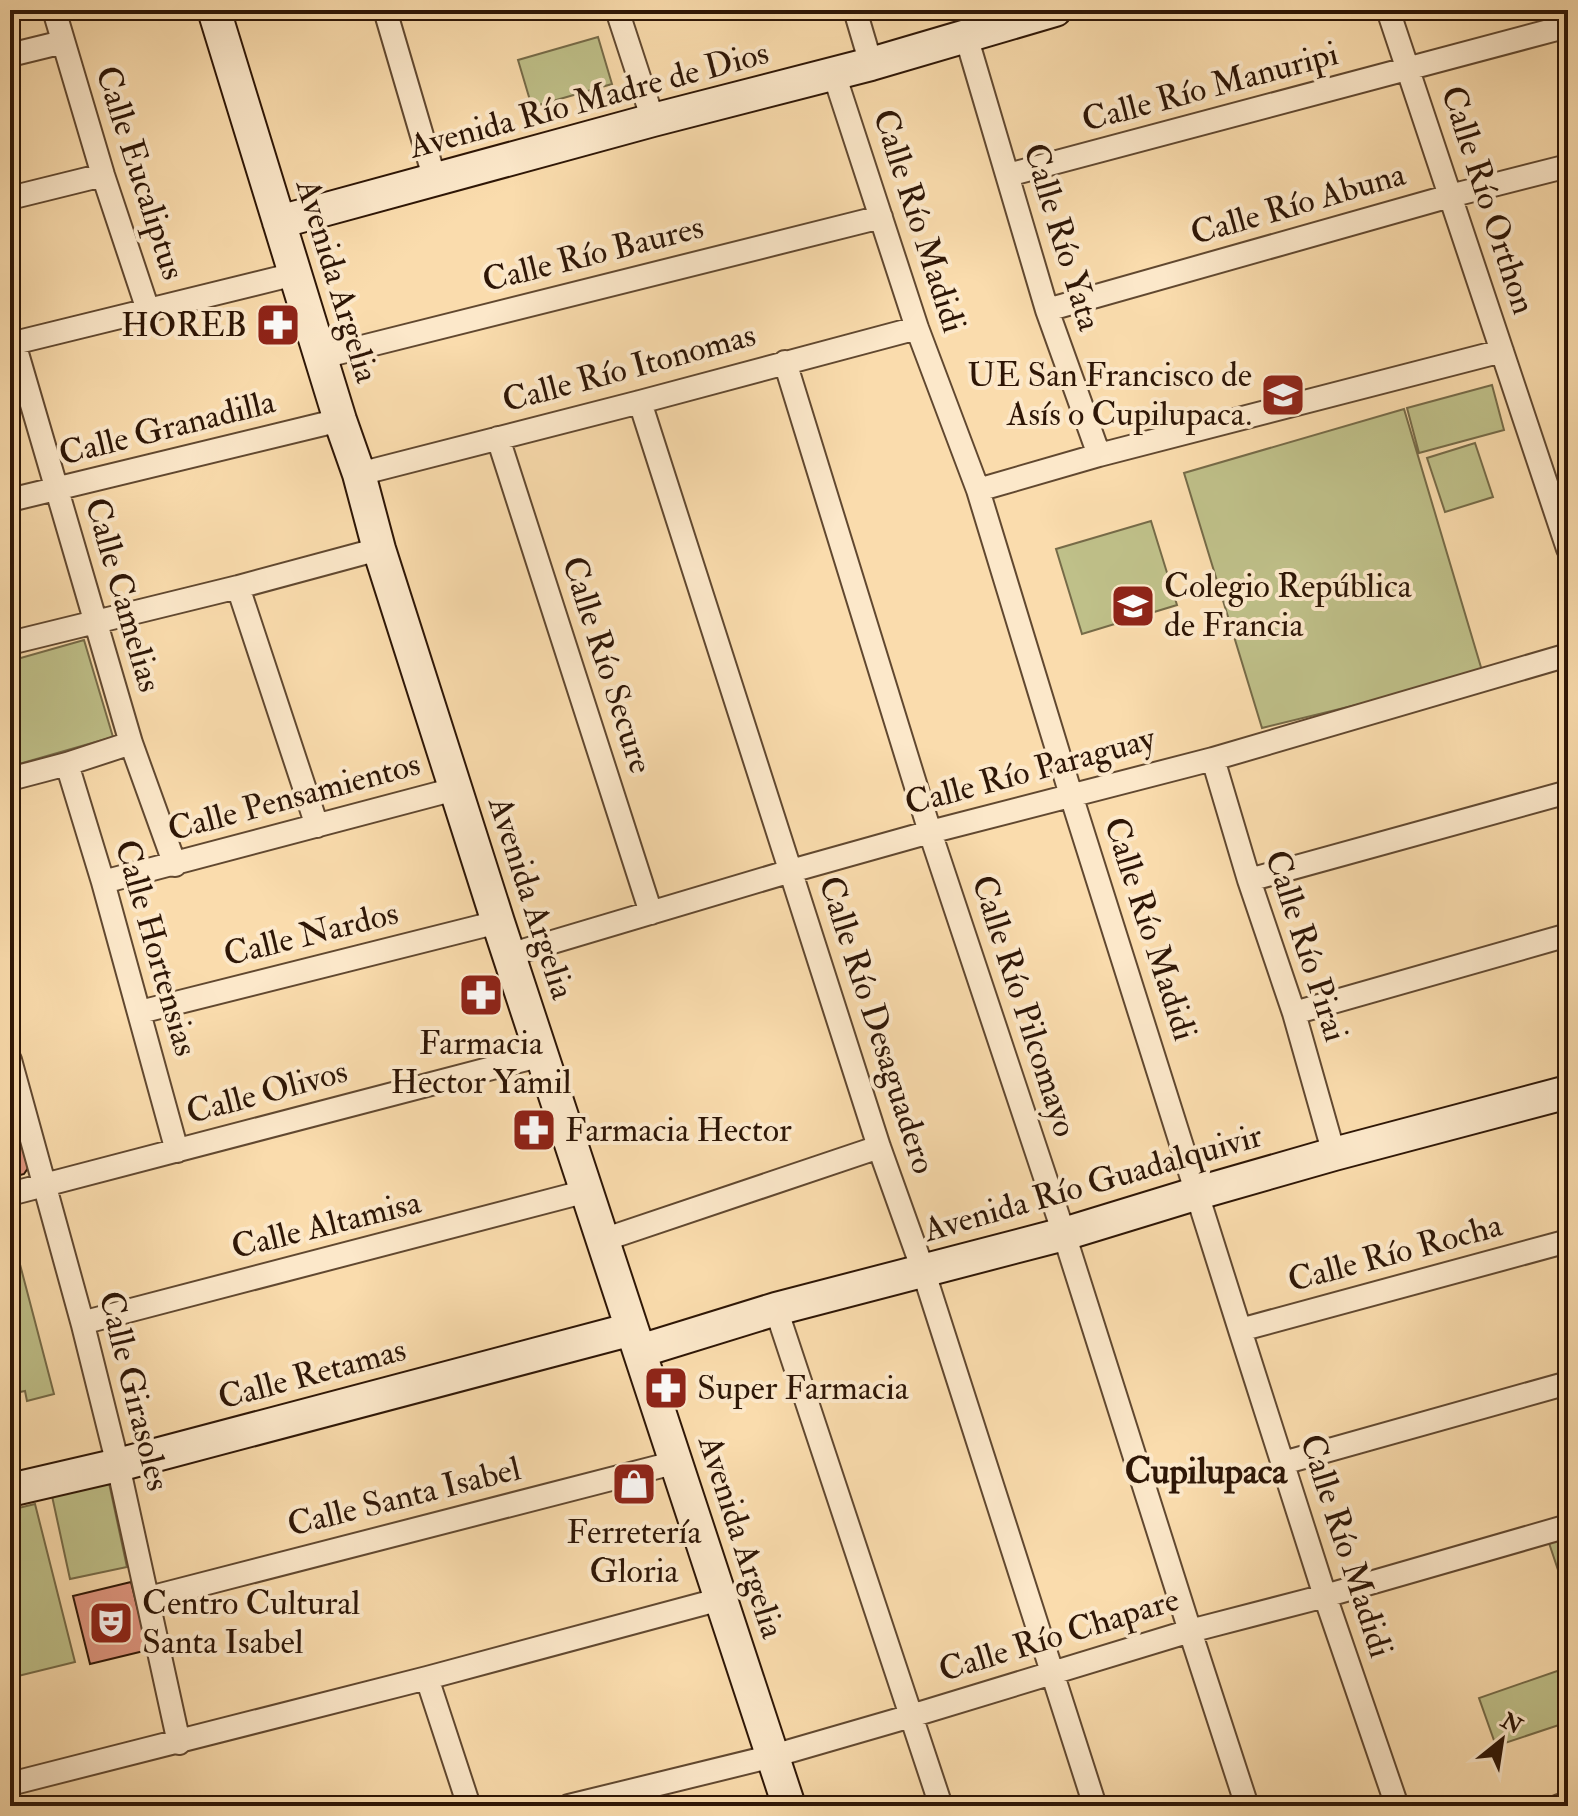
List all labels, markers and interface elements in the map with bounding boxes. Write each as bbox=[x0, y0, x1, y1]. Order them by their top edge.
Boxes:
street label: Avenida Río Madre de Dios bbox=[404, 31, 773, 169]
street label: Calle Río Manuripi bbox=[1077, 32, 1343, 142]
street label: Calle Eucaliptus bbox=[85, 61, 195, 285]
street label: Calle Río Orthon bbox=[1431, 81, 1545, 319]
street label: Calle Río Madidi bbox=[863, 104, 975, 338]
street label: Calle Río Yata bbox=[1013, 138, 1111, 337]
street label: Calle Río Abuna bbox=[1186, 153, 1411, 255]
street label: Avenida Argelia bbox=[285, 173, 389, 389]
street label: Calle Río Baures bbox=[478, 206, 708, 302]
pharmacy icon: HOREB bbox=[254, 301, 302, 349]
place label: HOREB bbox=[121, 304, 247, 347]
street label: Calle Río Itonomas bbox=[498, 314, 760, 422]
place label: UE San Francisco de Asís o Cupilupaca. bbox=[967, 354, 1252, 436]
school or university icon: UE San Francisco de Asís o Cupilupaca. bbox=[1259, 371, 1307, 419]
street label: Calle Granadilla bbox=[54, 380, 281, 476]
street label: Calle Camelias bbox=[75, 493, 171, 697]
street label: Calle Río Secure bbox=[552, 551, 662, 779]
place label: Colegio República de Francia bbox=[1164, 565, 1413, 647]
school or university icon: Colegio República de Francia bbox=[1109, 582, 1157, 630]
street label: Calle Río Paraguay bbox=[900, 717, 1161, 825]
street label: Calle Pensamientos bbox=[163, 743, 425, 851]
street label: Avenida Argelia bbox=[478, 790, 584, 1006]
street label: Calle Río Madidi bbox=[1094, 812, 1206, 1046]
street label: Calle Hortensias bbox=[105, 835, 207, 1061]
street label: Calle Río Pirai bbox=[1255, 845, 1357, 1047]
street label: Calle Río Pilcomayo bbox=[961, 870, 1087, 1142]
street label: Calle Río Desaguadero bbox=[809, 871, 945, 1179]
street label: Calle Nardos bbox=[219, 892, 403, 976]
pharmacy icon: Farmacia Hector Yamil bbox=[457, 971, 505, 1019]
place label: Farmacia Hector Yamil bbox=[391, 1022, 572, 1104]
street label: Calle Olivos bbox=[182, 1050, 352, 1134]
pharmacy icon: Farmacia Hector bbox=[510, 1106, 558, 1154]
place label: Farmacia Hector bbox=[565, 1109, 792, 1152]
street label: Avenida Río Guadalquivir bbox=[918, 1114, 1268, 1252]
street label: Calle Altamisa bbox=[227, 1180, 426, 1269]
street label: Calle Río Rocha bbox=[1283, 1203, 1508, 1302]
street label: Calle Girasoles bbox=[88, 1287, 180, 1495]
street label: Calle Retamas bbox=[213, 1328, 411, 1420]
pharmacy icon: Super Farmacia bbox=[642, 1364, 690, 1412]
place label: Super Farmacia bbox=[697, 1367, 910, 1410]
street label: Avenida Argelia bbox=[688, 1429, 794, 1645]
street label: Calle Río Madidi bbox=[1290, 1429, 1402, 1663]
street label: Calle Santa Isabel bbox=[283, 1447, 525, 1547]
district label: Cupilupaca bbox=[1125, 1449, 1288, 1494]
shop icon: Ferretería Gloria bbox=[610, 1460, 658, 1508]
place label: Ferretería Gloria bbox=[566, 1511, 703, 1593]
street label: Calle Río Chapare bbox=[934, 1578, 1184, 1692]
place label: Centro Cultural Santa Isabel bbox=[142, 1582, 360, 1664]
theatre icon: Centro Cultural Santa Isabel bbox=[87, 1599, 135, 1647]
north arrow bbox=[1462, 1700, 1542, 1780]
text: N bbox=[1495, 1706, 1527, 1741]

